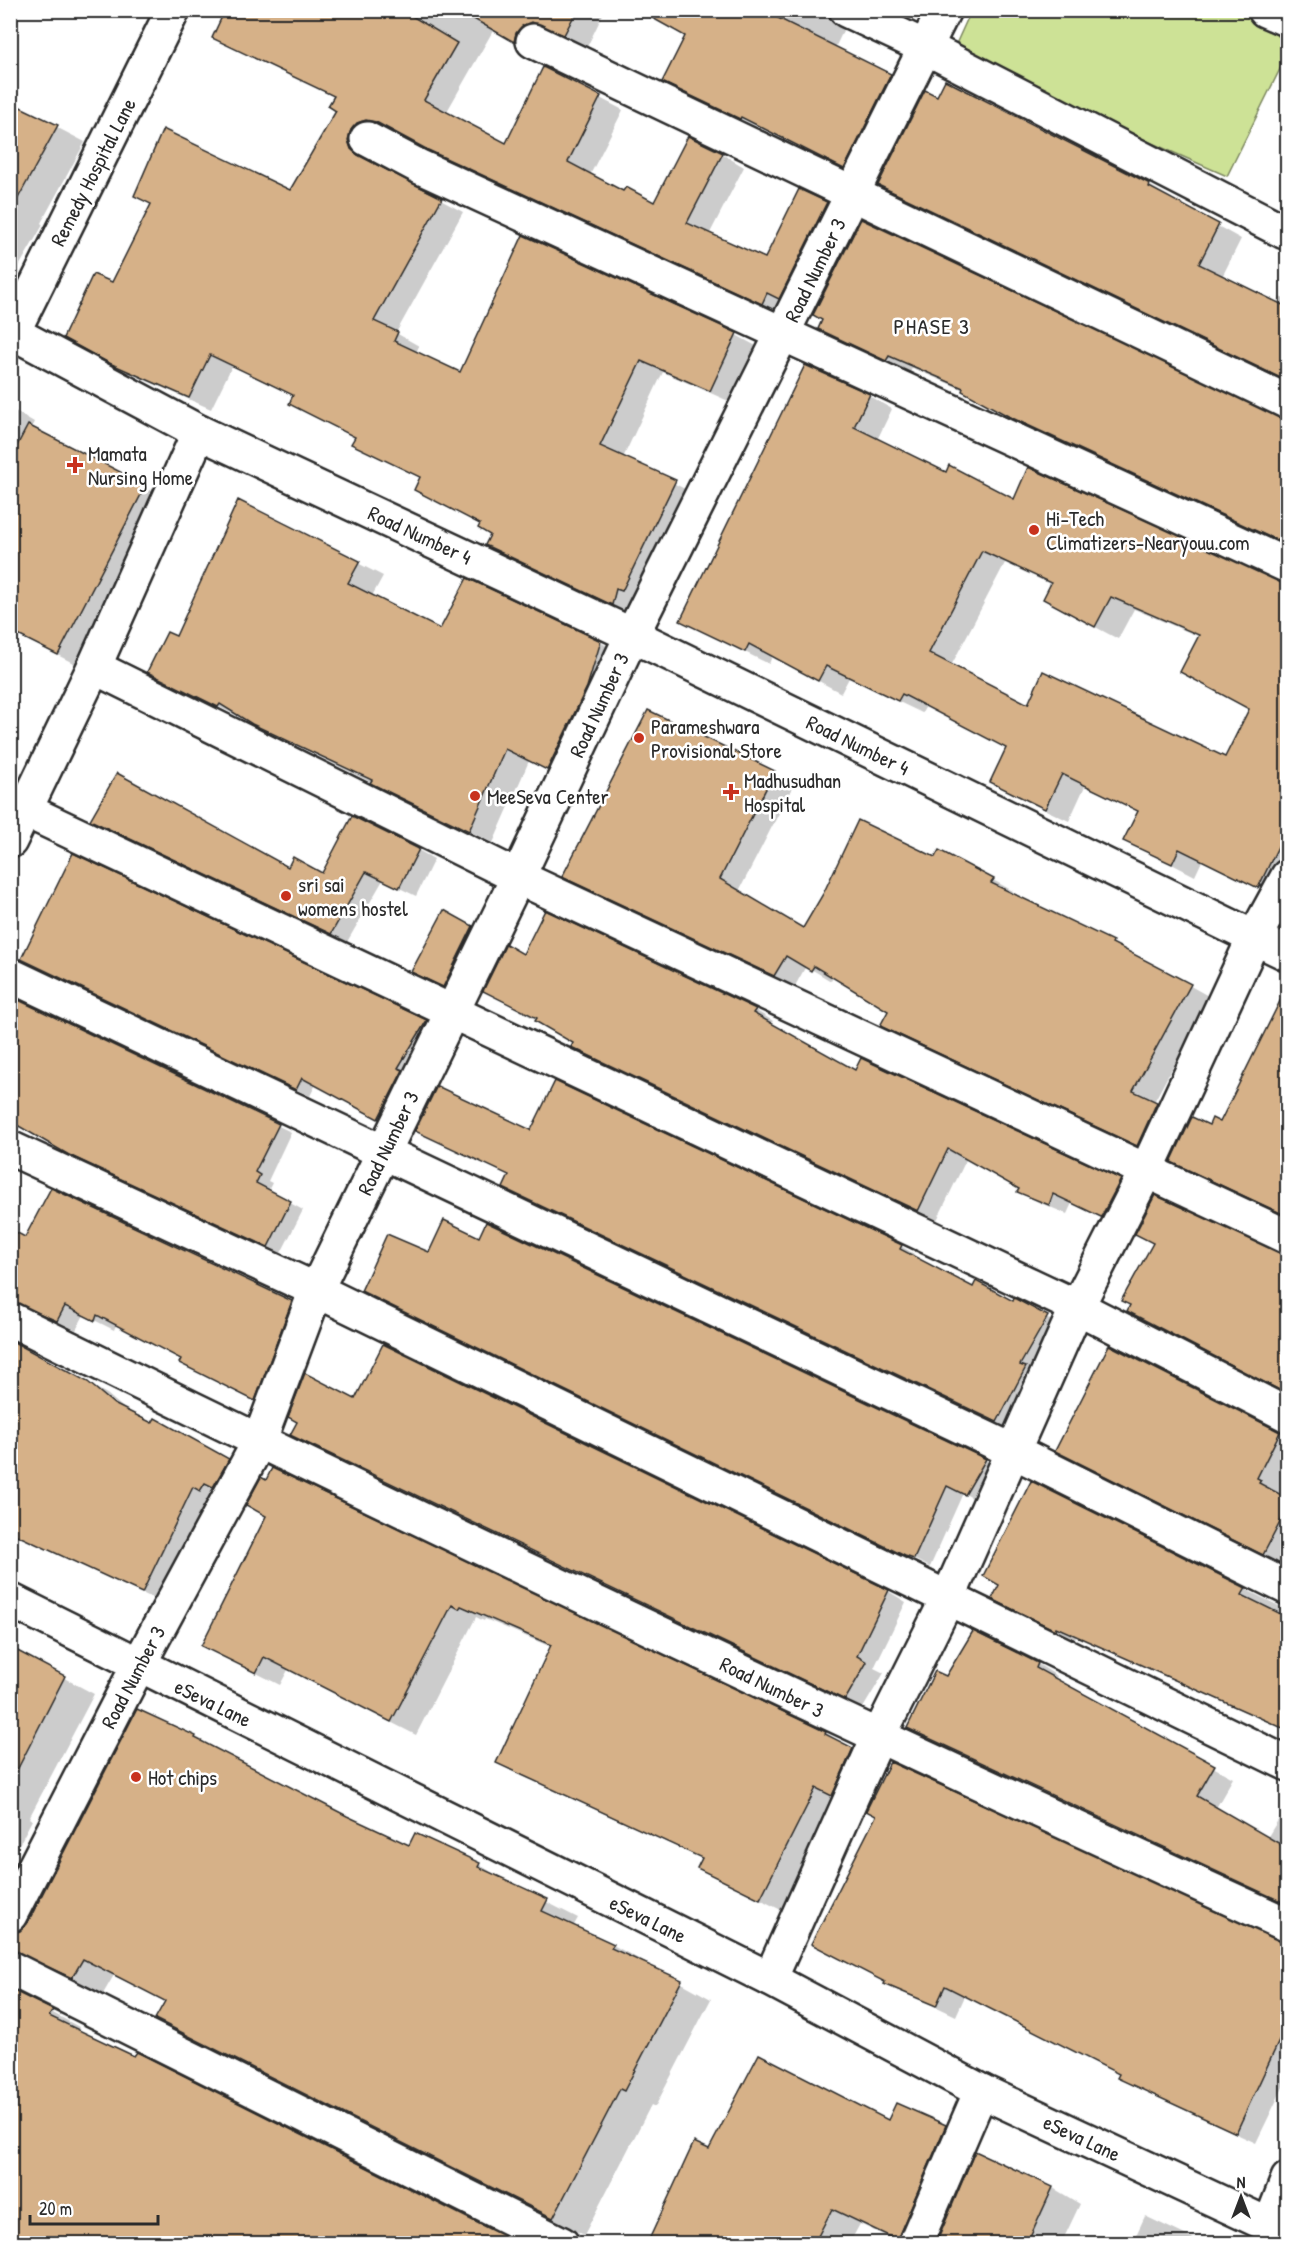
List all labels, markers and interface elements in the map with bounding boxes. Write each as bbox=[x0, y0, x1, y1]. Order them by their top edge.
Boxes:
street label: Remedy Hospital Lane bbox=[43, 93, 143, 251]
street label: Road Number 3 bbox=[777, 213, 853, 327]
district label: PHASE 3 bbox=[894, 311, 970, 341]
place label: Mamata Nursing Home bbox=[88, 439, 193, 492]
marker: Mamata Nursing Home bbox=[66, 456, 84, 474]
street label: Road Number 4 bbox=[364, 498, 476, 572]
place label: Hi-Tech Climatizers-Nearyouu.com bbox=[1046, 504, 1250, 557]
marker: Hi-Tech Climatizers-Nearyouu.com bbox=[1027, 523, 1041, 537]
street label: Road Number 3 bbox=[562, 648, 636, 762]
street label: Road Number 4 bbox=[802, 708, 914, 782]
place label: Parameshwara Provisional Store bbox=[651, 712, 782, 765]
marker: Parameshwara Provisional Store bbox=[632, 731, 646, 745]
place label: Madhusudhan Hospital bbox=[744, 766, 841, 819]
place label: MeeSeva Center bbox=[487, 782, 609, 811]
marker: Madhusudhan Hospital bbox=[722, 783, 740, 801]
marker: MeeSeva Center bbox=[468, 789, 482, 803]
place label: sri sai womens hostel bbox=[298, 870, 408, 923]
marker: sri sai womens hostel bbox=[279, 889, 293, 903]
street label: Road Number 3 bbox=[350, 1086, 426, 1200]
street label: Road Number 3 bbox=[94, 1621, 172, 1733]
street label: Road Number 3 bbox=[715, 1649, 829, 1725]
street label: eSeva Lane bbox=[170, 1672, 256, 1734]
place label: Hot chips bbox=[148, 1763, 217, 1792]
marker: Hot chips bbox=[129, 1770, 143, 1784]
street label: eSeva Lane bbox=[605, 1888, 691, 1950]
street label: eSeva Lane bbox=[1039, 2108, 1125, 2168]
north arrow bbox=[1211, 2167, 1271, 2227]
text: N bbox=[1237, 2171, 1246, 2193]
scale bar bbox=[30, 2188, 158, 2226]
text: 20 m bbox=[39, 2196, 72, 2221]

